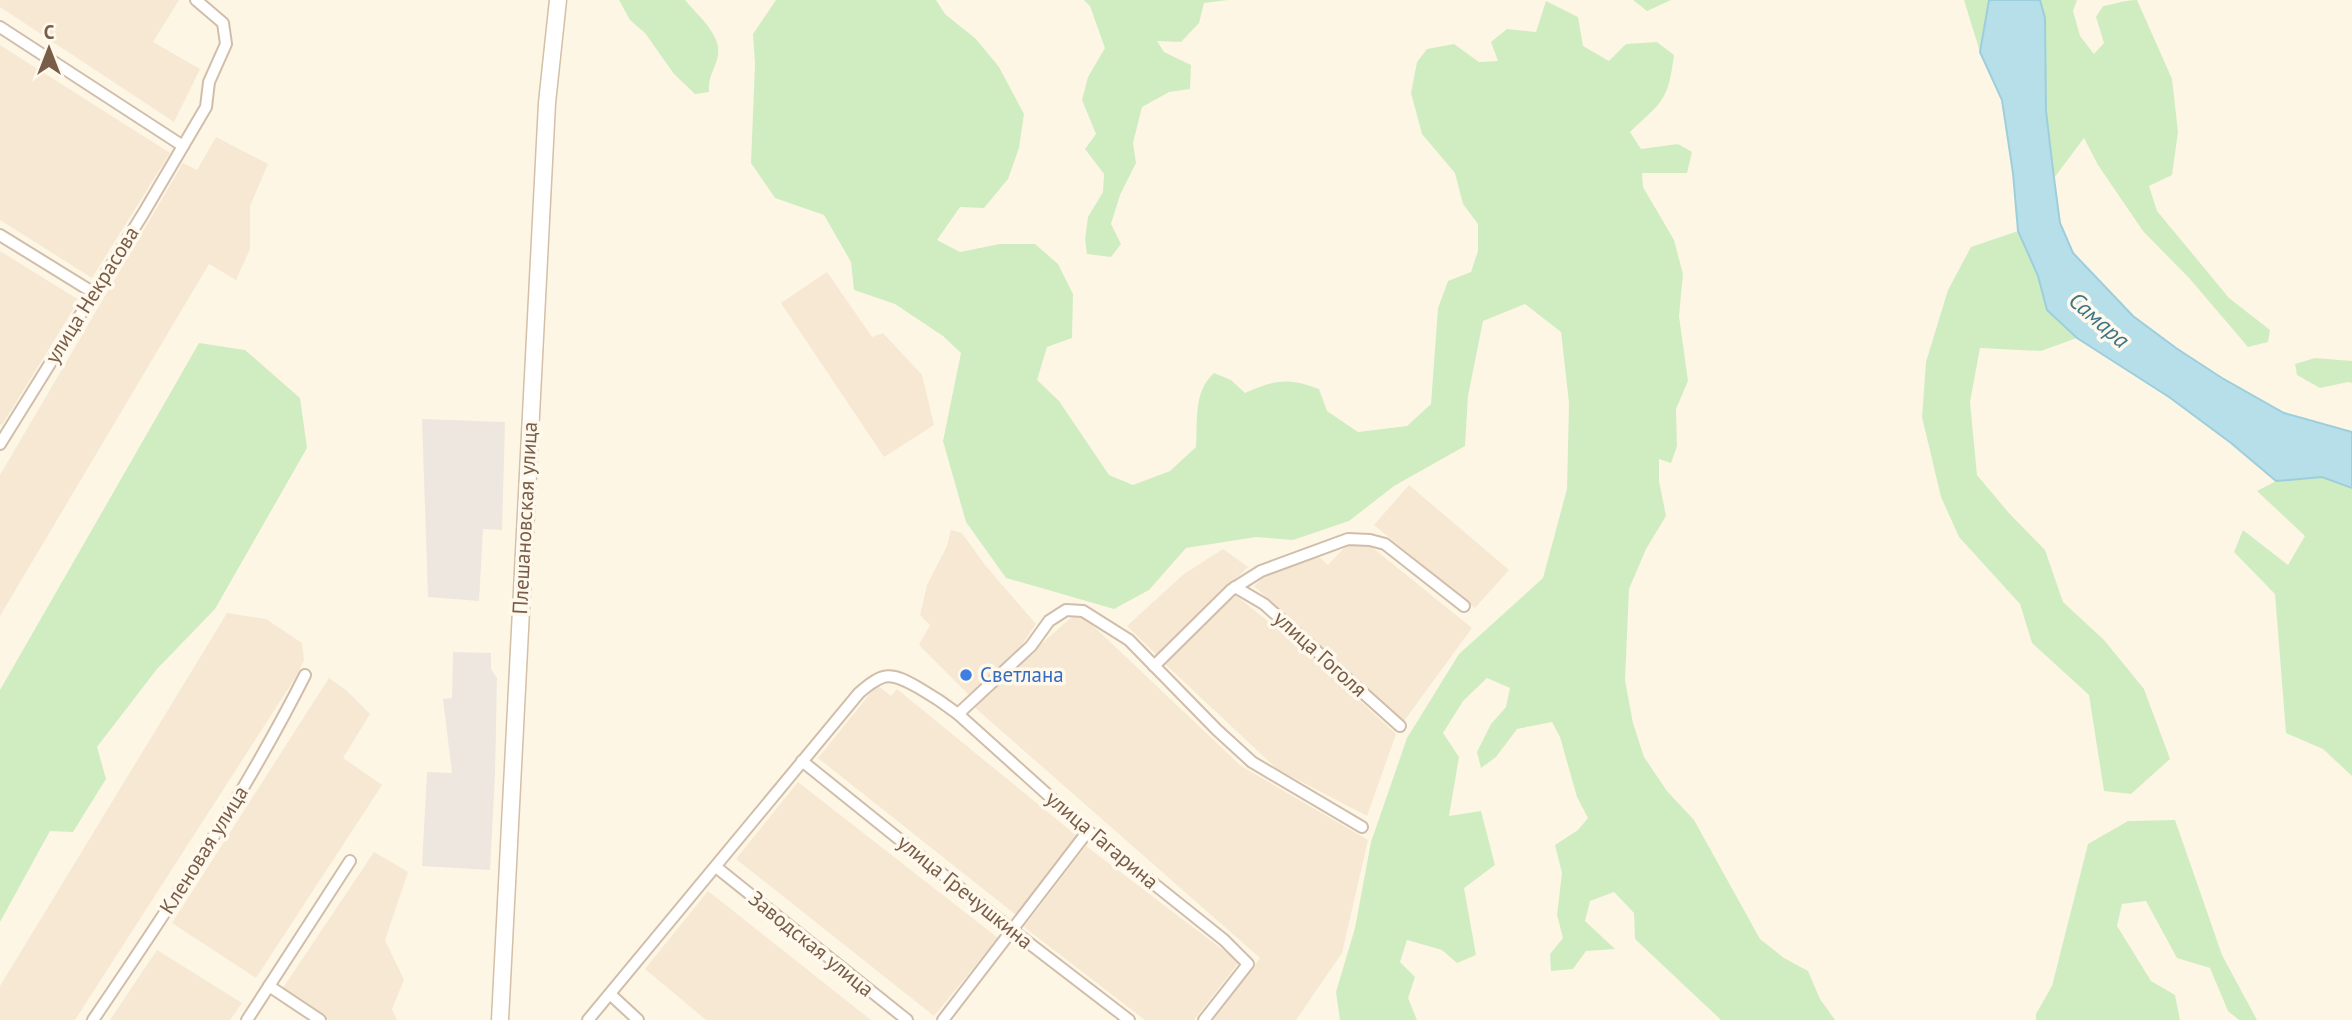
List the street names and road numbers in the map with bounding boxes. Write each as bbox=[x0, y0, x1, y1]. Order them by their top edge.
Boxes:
street label: улица Некрасова bbox=[39, 221, 145, 368]
street label: Плешановская улица bbox=[506, 421, 543, 615]
street label: улица Гоголя bbox=[1268, 605, 1373, 703]
street label: Кленовая улица bbox=[153, 780, 254, 919]
street label: улица Гагарина bbox=[1040, 785, 1164, 895]
street label: улица Гречушкина bbox=[892, 829, 1039, 955]
street label: Заводская улица bbox=[743, 885, 880, 1002]

